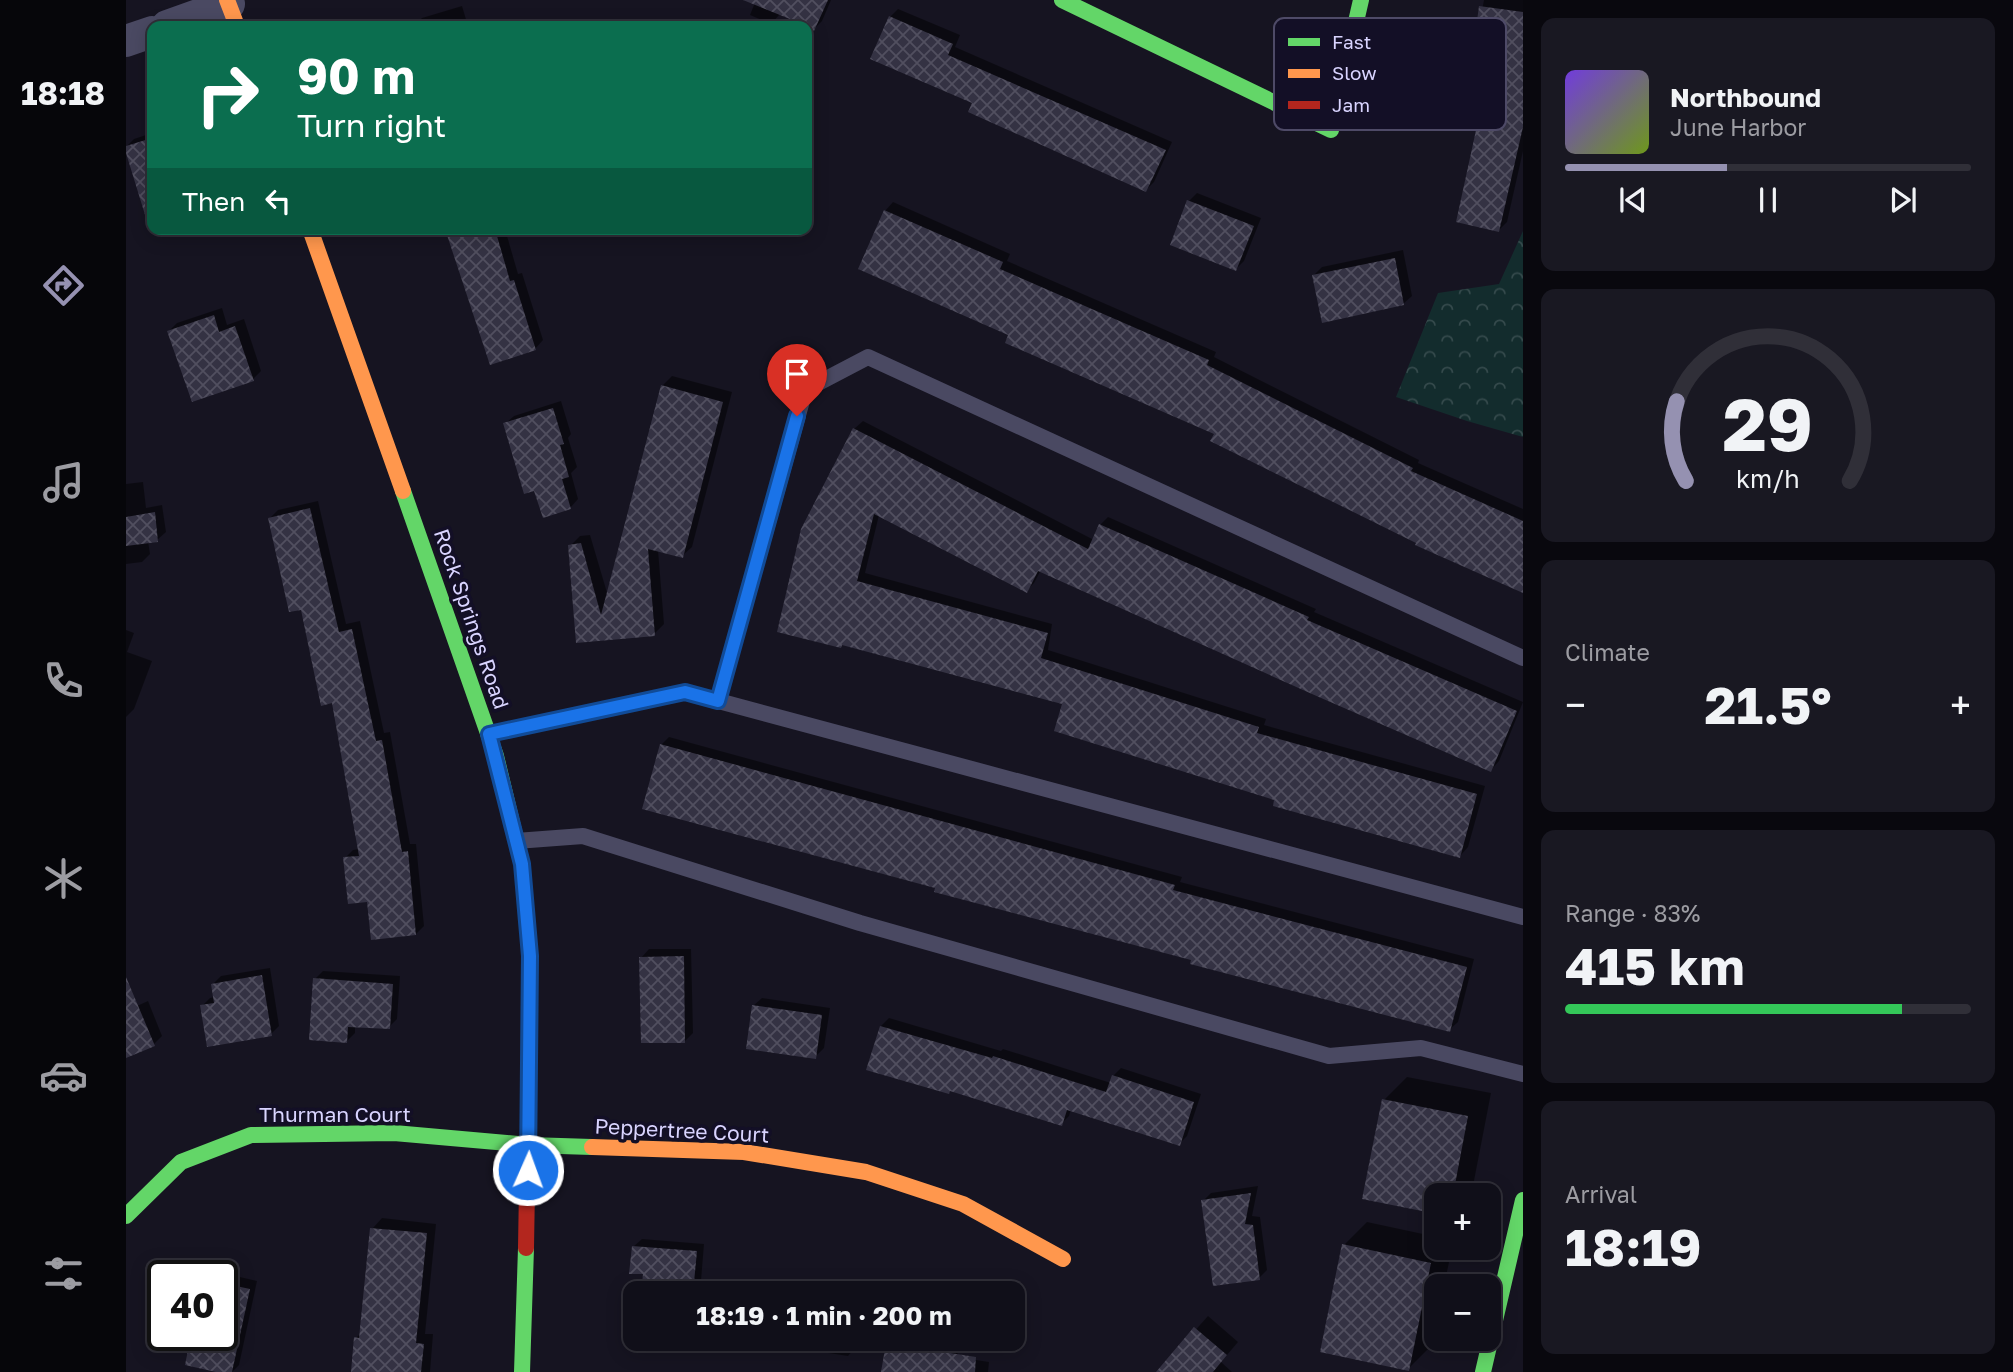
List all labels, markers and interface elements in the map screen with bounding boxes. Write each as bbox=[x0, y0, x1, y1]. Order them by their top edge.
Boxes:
legend bbox=[1274, 18, 1506, 130]
text: Fast bbox=[1332, 30, 1371, 53]
text: 90 m bbox=[297, 46, 415, 105]
icon: right bbox=[182, 49, 273, 140]
text: Slow bbox=[1332, 61, 1377, 84]
text: 18:18 bbox=[21, 74, 105, 112]
text: Northbound bbox=[1670, 82, 1821, 113]
text: Jam bbox=[1332, 93, 1370, 116]
text: Turn right bbox=[297, 106, 446, 144]
text: June Harbor bbox=[1670, 113, 1806, 141]
icon: previous bbox=[1614, 181, 1652, 219]
icon: pause bbox=[1749, 181, 1787, 219]
icon: next bbox=[1884, 181, 1922, 219]
icon: left bbox=[259, 182, 297, 220]
text: Then bbox=[182, 186, 245, 217]
icon: directions bbox=[39, 261, 88, 310]
pin bbox=[767, 344, 827, 416]
icon: arrive bbox=[778, 355, 816, 393]
text: 29 bbox=[1723, 381, 1813, 468]
icon: music bbox=[39, 458, 88, 507]
text: km/h bbox=[1736, 463, 1800, 494]
street label: Rock Springs Road bbox=[429, 525, 515, 712]
text: Climate bbox=[1565, 638, 1650, 666]
icon: phone bbox=[39, 656, 88, 705]
text: 21.5° bbox=[1704, 673, 1832, 735]
text: − bbox=[1565, 682, 1586, 727]
text: + bbox=[1950, 682, 1971, 727]
icon: climate bbox=[39, 854, 88, 903]
text: Range · 83% bbox=[1565, 899, 1700, 927]
text: 415 km bbox=[1565, 934, 1745, 996]
icon: car bbox=[39, 1051, 88, 1100]
street label: Thurman Court bbox=[259, 1101, 411, 1127]
street label: Peppertree Court bbox=[594, 1112, 770, 1148]
position arrow bbox=[491, 1133, 565, 1207]
text: Arrival bbox=[1565, 1180, 1637, 1208]
map controls bbox=[1424, 1183, 1501, 1351]
button: + bbox=[1424, 1183, 1501, 1260]
text: 18:19 bbox=[1565, 1215, 1702, 1277]
icon: filters bbox=[39, 1249, 88, 1298]
speed limit sign: 40 bbox=[147, 1260, 238, 1351]
button: − bbox=[1424, 1274, 1501, 1351]
text: 18:19 · 1 min · 200 m bbox=[696, 1300, 952, 1331]

